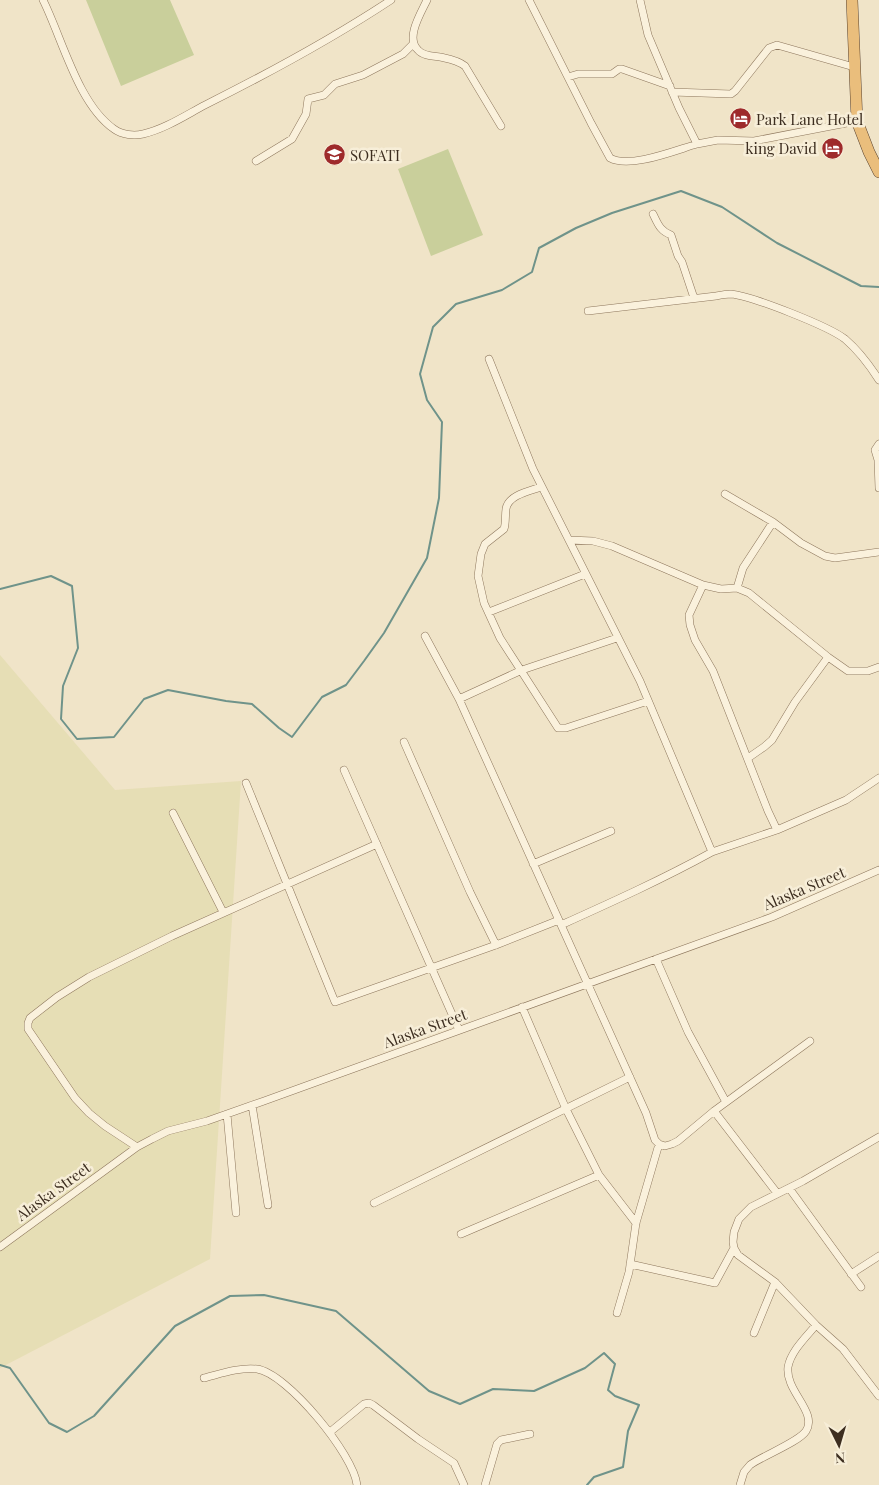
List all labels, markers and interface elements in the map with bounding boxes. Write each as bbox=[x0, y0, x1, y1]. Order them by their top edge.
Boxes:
hotel icon: Park Lane Hotel bbox=[728, 107, 752, 131]
place label: Park Lane Hotel bbox=[756, 109, 863, 129]
hotel icon: king David bbox=[821, 136, 845, 160]
place label: king David bbox=[745, 138, 817, 158]
school or university icon: SOFATI bbox=[322, 143, 346, 167]
place label: SOFATI bbox=[350, 145, 400, 165]
street label: Alaska Street bbox=[759, 861, 849, 915]
street label: Alaska Street bbox=[380, 1003, 470, 1053]
street label: Alaska Street bbox=[11, 1157, 95, 1225]
north arrow bbox=[814, 1420, 864, 1470]
text: N bbox=[834, 1449, 846, 1468]

